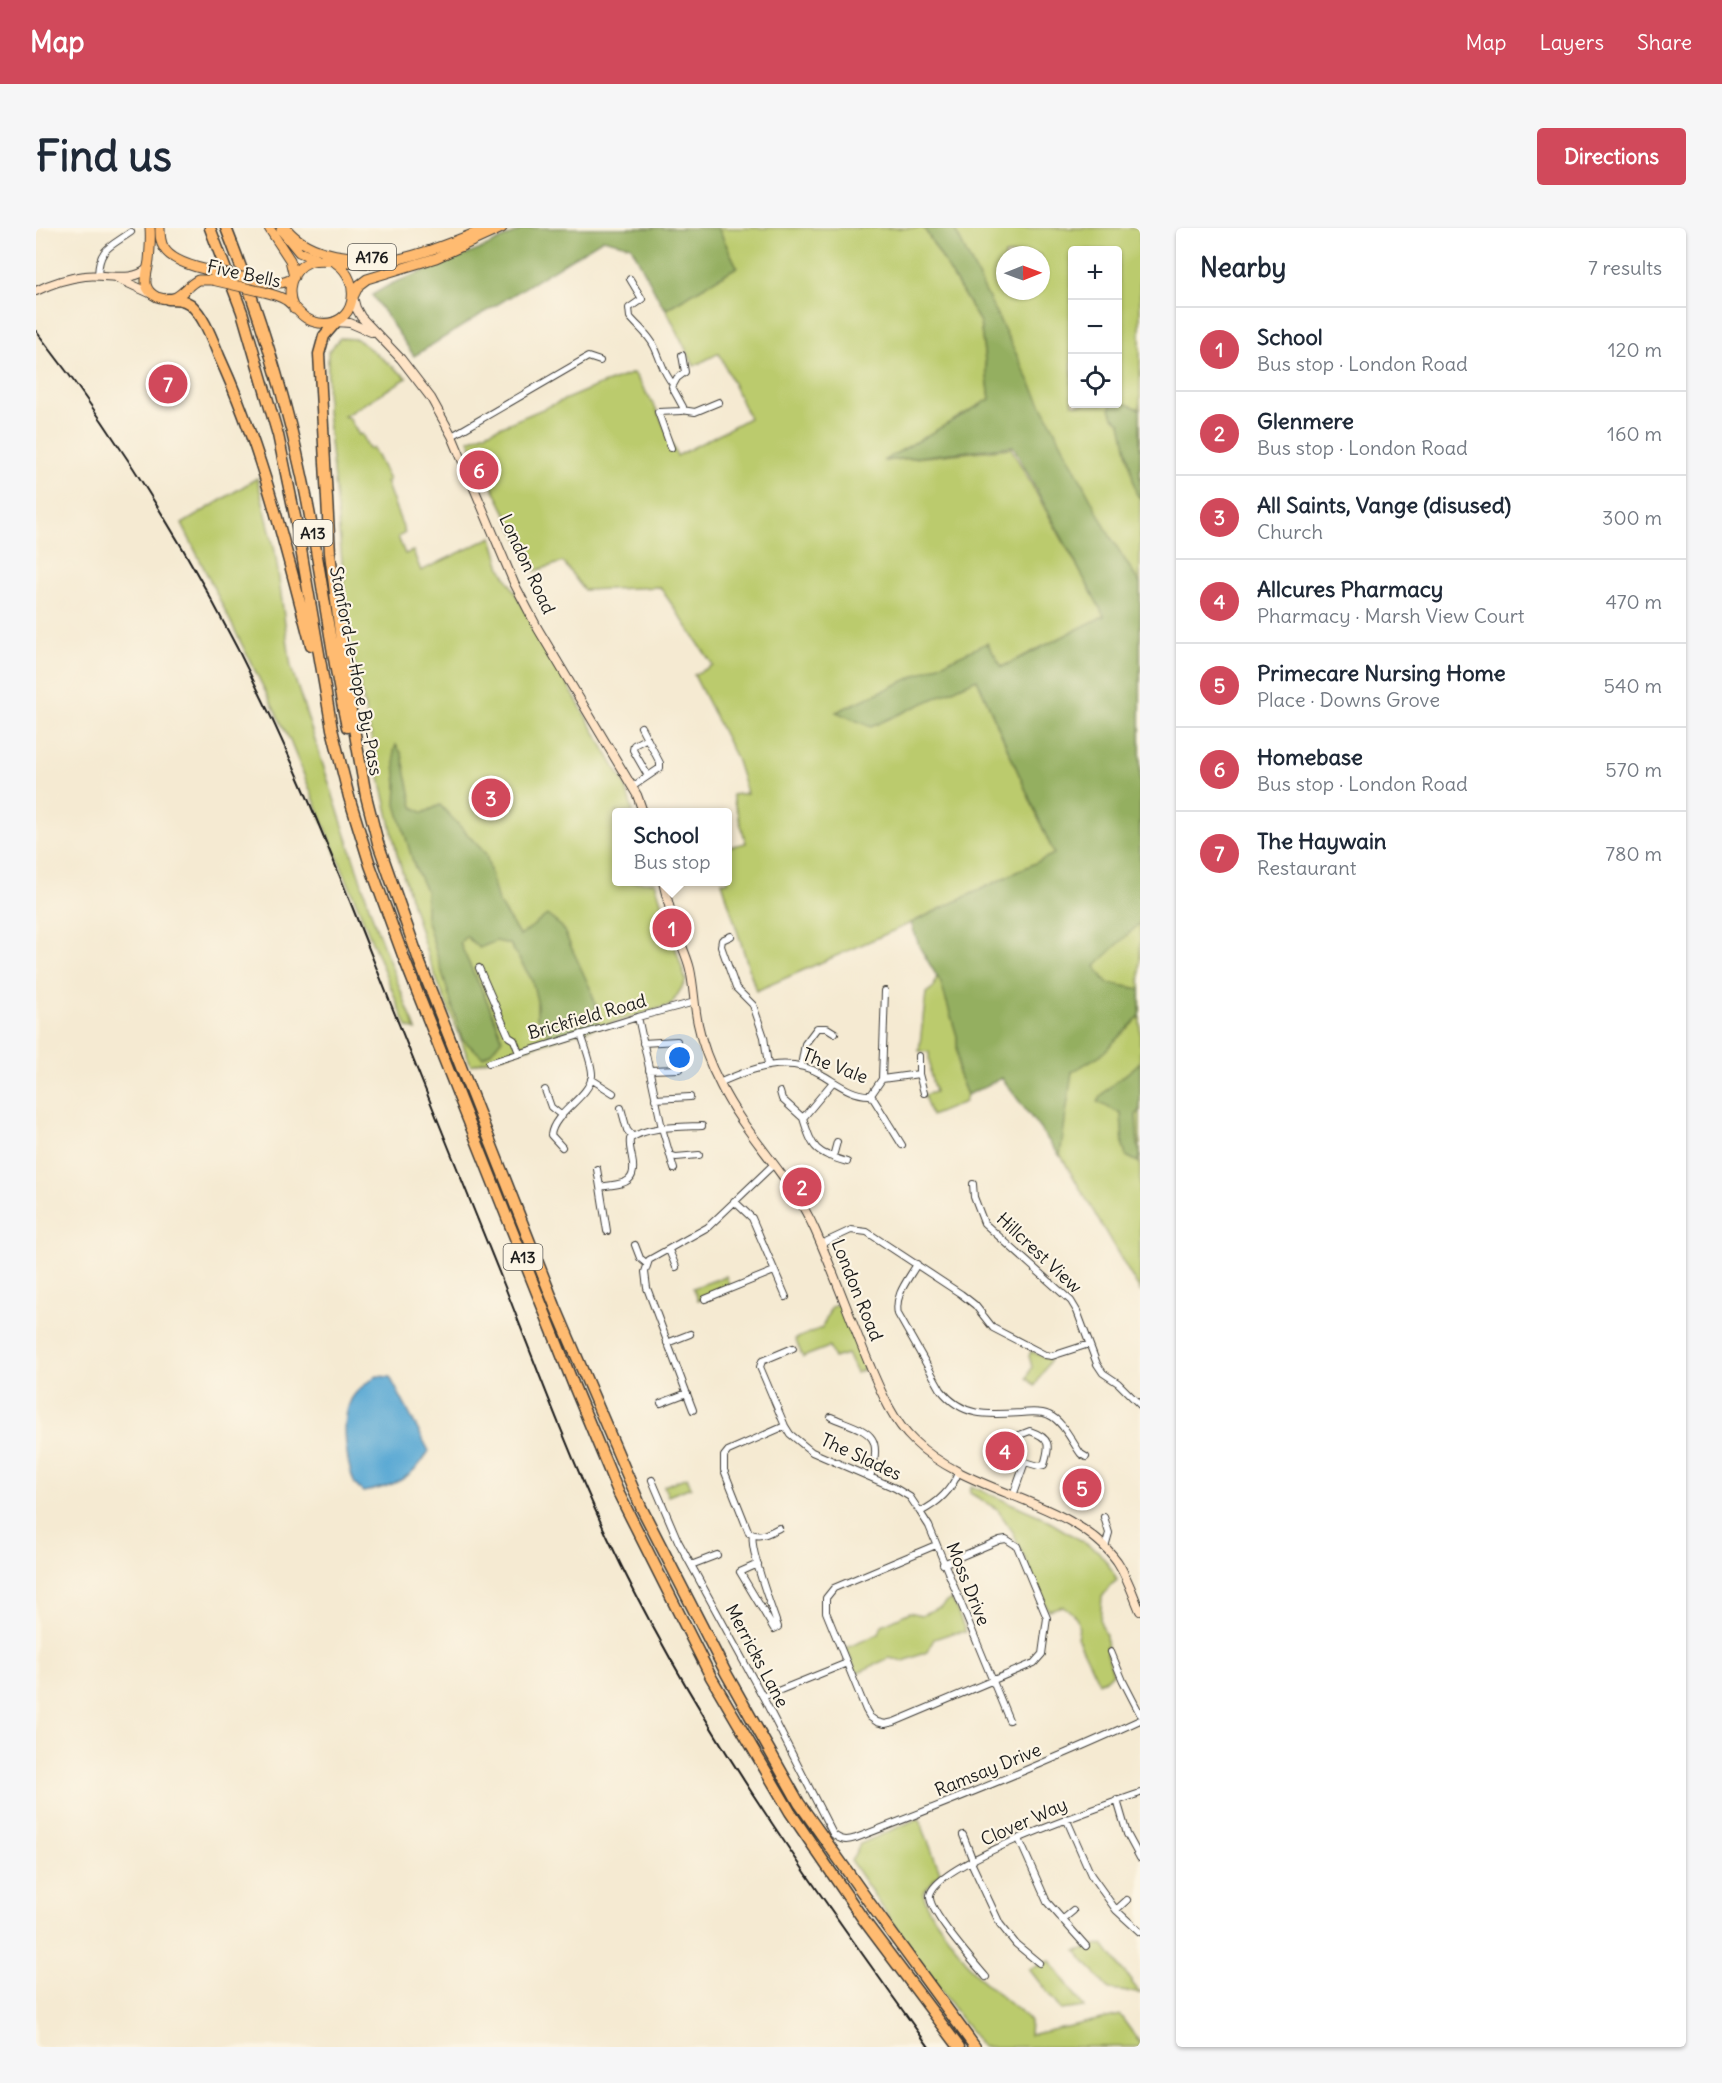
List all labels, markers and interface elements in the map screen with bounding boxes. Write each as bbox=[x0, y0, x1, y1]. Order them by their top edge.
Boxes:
text: Map bbox=[30, 24, 84, 60]
text: Map bbox=[1466, 29, 1506, 56]
text: Layers bbox=[1539, 29, 1604, 56]
text: Share bbox=[1637, 29, 1692, 56]
button: Directions bbox=[1537, 128, 1686, 185]
text: Find us bbox=[36, 130, 172, 182]
road number: A176 bbox=[348, 244, 396, 270]
north arrow bbox=[996, 246, 1050, 300]
map controls bbox=[1068, 246, 1122, 408]
button: + bbox=[1068, 246, 1122, 300]
text: Nearby bbox=[1200, 251, 1286, 284]
street label: Five Bells bbox=[205, 254, 283, 293]
text: 7 results bbox=[1588, 255, 1662, 280]
button: − bbox=[1068, 300, 1122, 354]
text: School bbox=[1257, 323, 1323, 351]
text: 1 bbox=[1216, 337, 1223, 362]
text: 120 m bbox=[1608, 337, 1662, 362]
text: Bus stop · London Road bbox=[1257, 351, 1468, 376]
button: locate bbox=[1068, 354, 1122, 408]
pin: 7 bbox=[148, 362, 188, 406]
text: Glenmere bbox=[1257, 407, 1354, 435]
text: 2 bbox=[1214, 421, 1225, 446]
text: 160 m bbox=[1607, 421, 1662, 446]
text: Bus stop · London Road bbox=[1257, 435, 1468, 460]
pin: 6 bbox=[460, 448, 498, 492]
text: All Saints, Vange (disused) bbox=[1257, 491, 1511, 519]
text: 3 bbox=[1214, 505, 1225, 530]
text: 300 m bbox=[1602, 505, 1662, 530]
street label: London Road bbox=[494, 510, 561, 618]
text: Church bbox=[1257, 519, 1323, 544]
road number: A13 bbox=[294, 520, 332, 546]
street label: Stanford-le-Hope By-Pass bbox=[325, 564, 388, 777]
text: Allcures Pharmacy bbox=[1257, 575, 1443, 603]
text: 4 bbox=[1214, 589, 1225, 614]
text: 470 m bbox=[1605, 589, 1662, 614]
text: Pharmacy · Marsh View Court bbox=[1257, 603, 1525, 628]
text: Primecare Nursing Home bbox=[1257, 659, 1506, 687]
text: 5 bbox=[1214, 673, 1225, 698]
text: 540 m bbox=[1603, 673, 1662, 698]
text: Place · Downs Grove bbox=[1257, 687, 1440, 712]
text: Homebase bbox=[1257, 743, 1363, 771]
text: 6 bbox=[1214, 757, 1225, 782]
text: 570 m bbox=[1605, 757, 1662, 782]
text: Bus stop · London Road bbox=[1257, 771, 1468, 796]
pin: 3 bbox=[472, 776, 510, 820]
popup bbox=[612, 808, 732, 886]
text: School bbox=[633, 821, 699, 849]
text: The Haywain bbox=[1257, 827, 1387, 855]
text: 7 bbox=[1215, 841, 1224, 866]
text: 780 m bbox=[1605, 841, 1662, 866]
text: Bus stop bbox=[633, 849, 711, 874]
text: Restaurant bbox=[1257, 855, 1356, 880]
pin: 1 bbox=[652, 906, 692, 950]
street label: Brickfield Road bbox=[525, 989, 649, 1044]
your location bbox=[665, 1043, 694, 1072]
street label: The Vale bbox=[799, 1043, 871, 1089]
pin: 2 bbox=[782, 1164, 822, 1210]
street label: Hillcrest View bbox=[992, 1207, 1087, 1298]
street label: London Road bbox=[827, 1236, 888, 1344]
road number: A13 bbox=[504, 1244, 542, 1270]
street label: The Slades bbox=[817, 1428, 905, 1485]
pin: 4 bbox=[986, 1428, 1024, 1474]
pin: 5 bbox=[1062, 1466, 1102, 1510]
street label: Moss Drive bbox=[941, 1539, 996, 1629]
street label: Merricks Lane bbox=[721, 1600, 794, 1711]
street label: Ramsay Drive bbox=[931, 1738, 1044, 1801]
street label: Clover Way bbox=[977, 1792, 1071, 1851]

